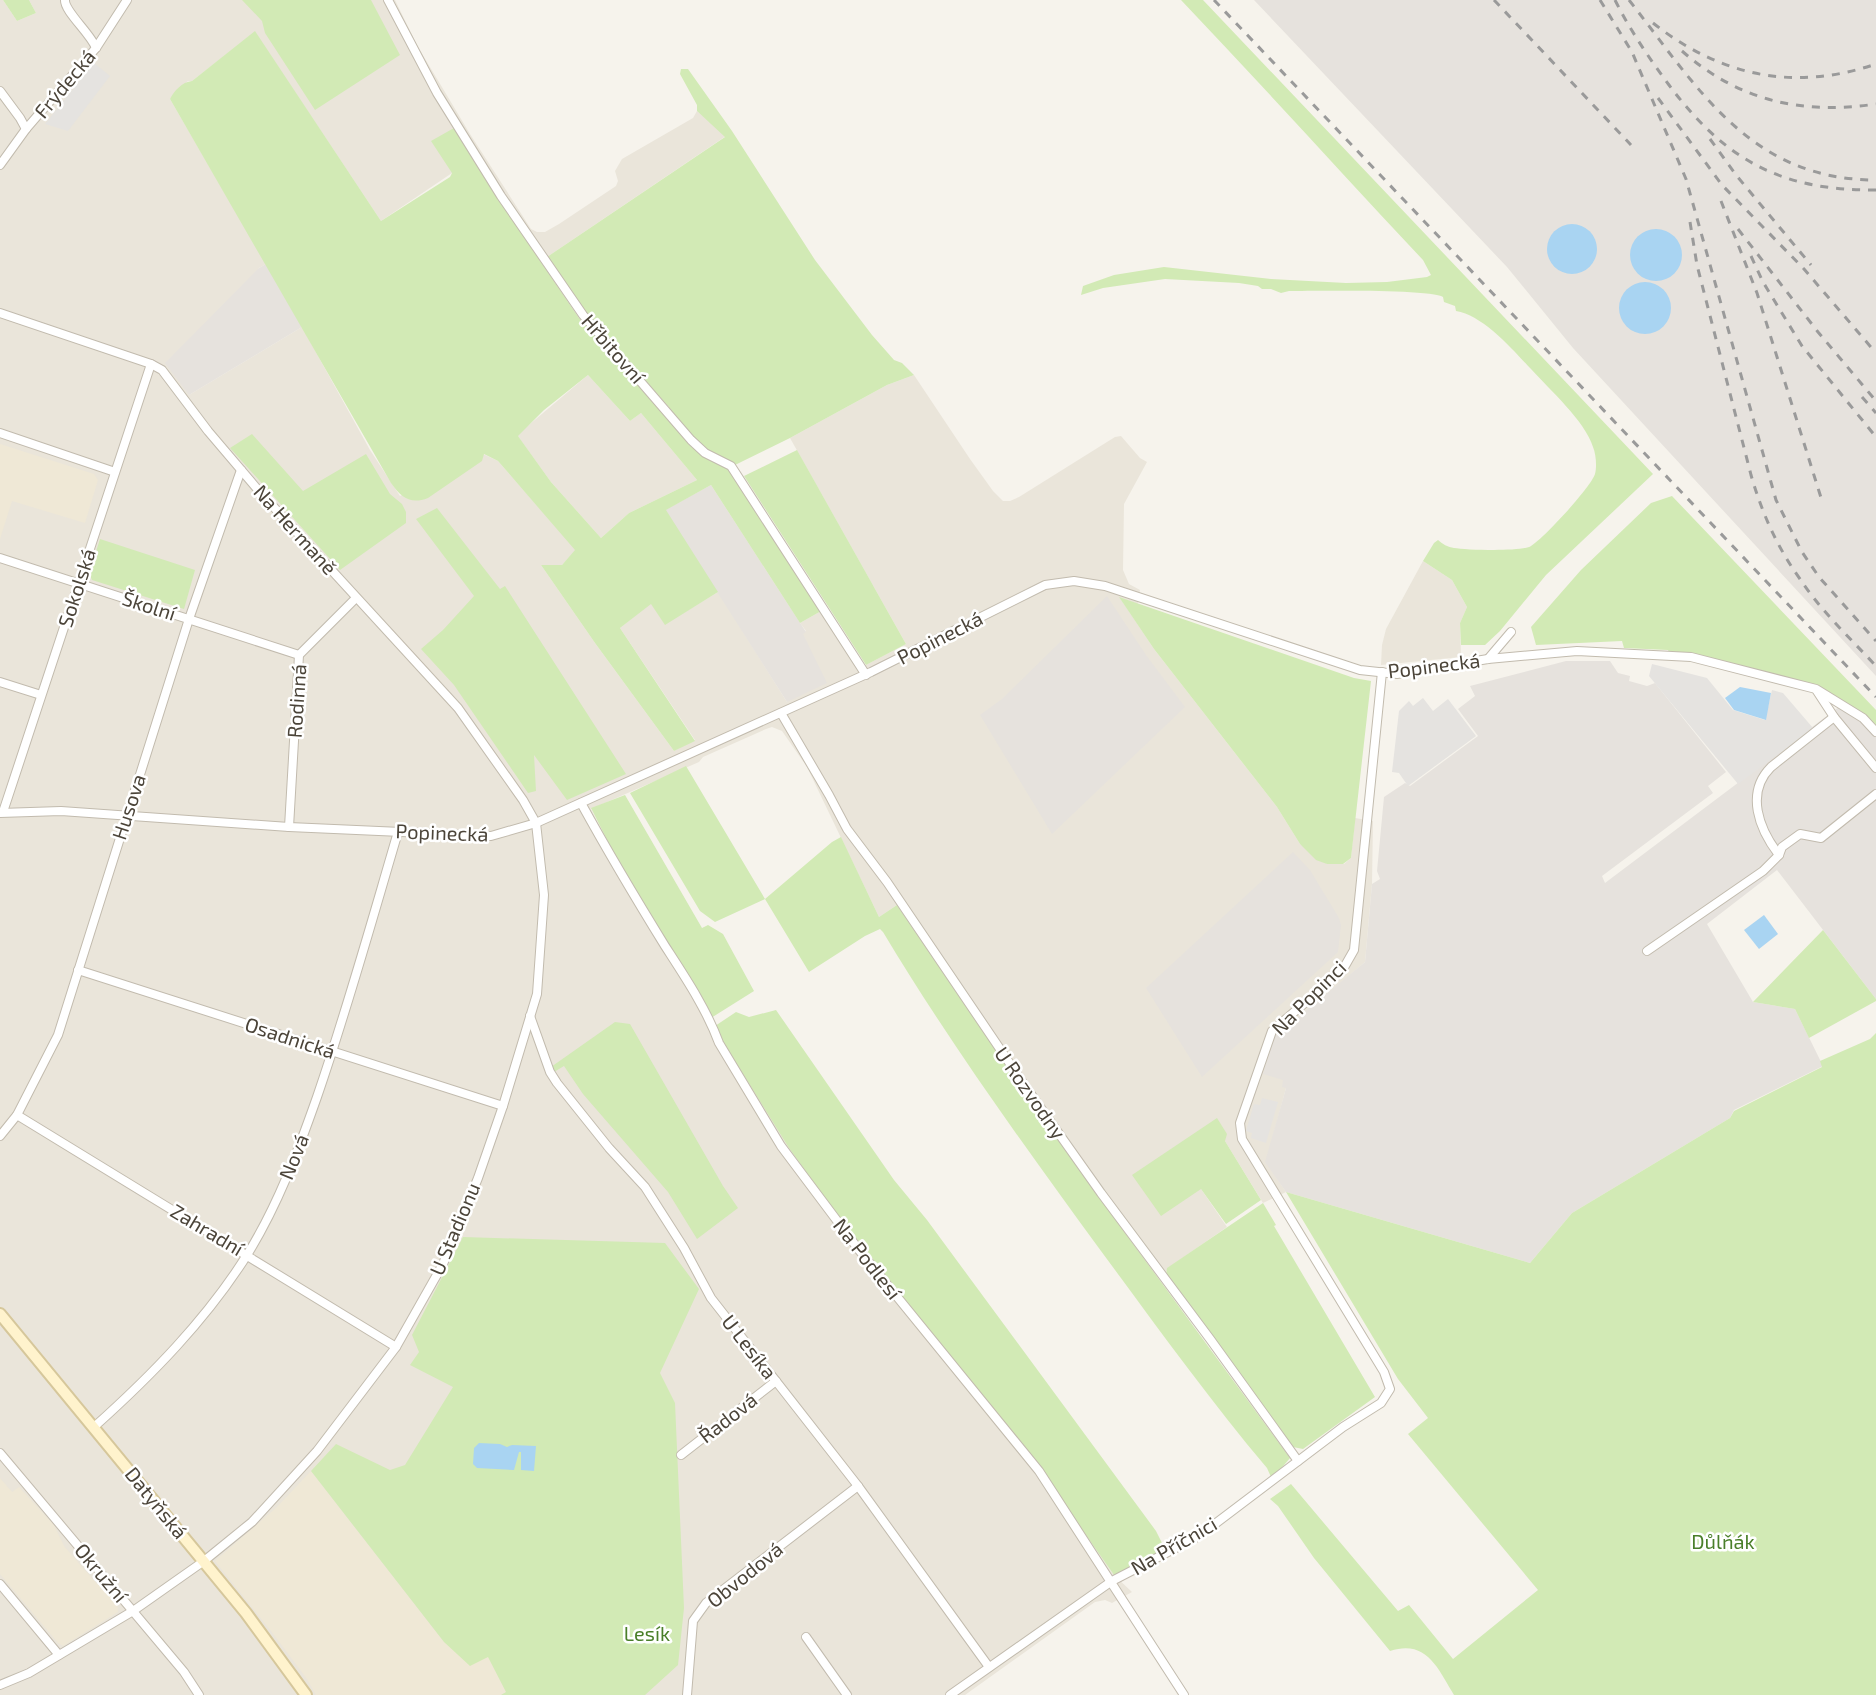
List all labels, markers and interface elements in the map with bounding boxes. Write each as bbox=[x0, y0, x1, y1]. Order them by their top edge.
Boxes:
street label: Frýdecká bbox=[29, 44, 100, 123]
street label: Hřbitovní bbox=[577, 309, 651, 389]
street label: Na Hermaně bbox=[249, 479, 342, 579]
street label: Sokolská bbox=[52, 545, 100, 630]
street label: Školní bbox=[119, 585, 180, 625]
street label: Popinecká bbox=[893, 605, 986, 669]
street label: Popinecká bbox=[1386, 647, 1481, 683]
street label: Rodinná bbox=[281, 663, 311, 739]
street label: Husova bbox=[106, 771, 150, 843]
street label: Popinecká bbox=[395, 818, 489, 846]
street label: Na Popinci bbox=[1266, 955, 1351, 1040]
street label: Osadnická bbox=[242, 1011, 338, 1063]
street label: U Rozvodny bbox=[990, 1042, 1072, 1144]
street label: Nová bbox=[273, 1130, 313, 1183]
street label: U Stadionu bbox=[424, 1179, 484, 1279]
street label: Zahradní bbox=[167, 1198, 249, 1261]
street label: Na Podlesí bbox=[829, 1213, 907, 1304]
street label: U Lesíka bbox=[717, 1309, 782, 1383]
street label: Řadová bbox=[693, 1387, 761, 1447]
street label: Datyňská bbox=[121, 1462, 193, 1543]
street label: Na Příčnici bbox=[1126, 1511, 1221, 1579]
park label: Důlňák bbox=[1691, 1529, 1755, 1553]
street label: Obvodová bbox=[702, 1536, 787, 1612]
street label: Okružní bbox=[70, 1538, 134, 1608]
park label: Lesík bbox=[624, 1621, 670, 1645]

